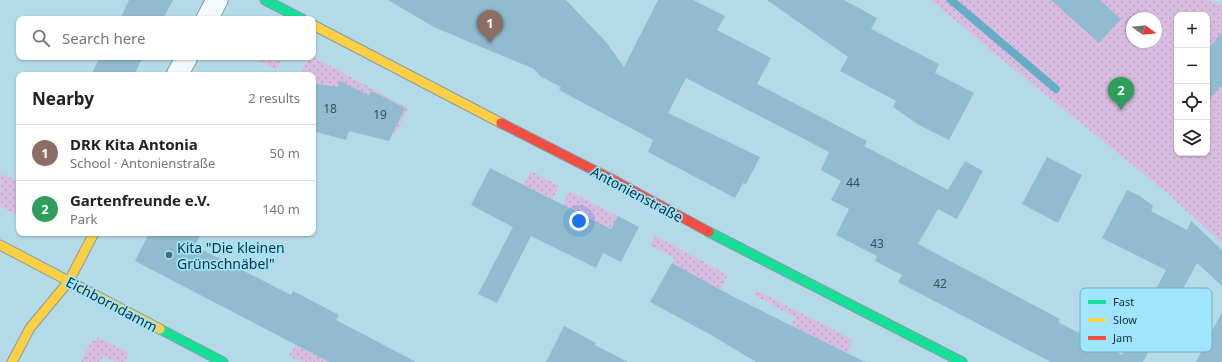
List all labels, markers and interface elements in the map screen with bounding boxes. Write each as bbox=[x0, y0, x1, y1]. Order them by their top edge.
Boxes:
pin: 1 bbox=[477, 10, 503, 43]
north arrow bbox=[1126, 12, 1162, 48]
map controls bbox=[1174, 12, 1210, 156]
button: + bbox=[1174, 12, 1210, 48]
search box bbox=[16, 16, 316, 60]
icon: search bbox=[30, 27, 52, 49]
text: Search here bbox=[62, 28, 145, 48]
button: − bbox=[1174, 48, 1210, 84]
pin: 2 bbox=[1108, 77, 1134, 110]
button: locate bbox=[1174, 84, 1210, 120]
text: Nearby bbox=[32, 87, 94, 110]
text: 2 results bbox=[248, 89, 300, 107]
house number: 18 bbox=[323, 100, 337, 117]
house number: 19 bbox=[373, 106, 387, 123]
button: layers bbox=[1174, 120, 1210, 156]
text: DRK Kita Antonia bbox=[70, 134, 198, 154]
text: 1 bbox=[41, 144, 49, 162]
text: 50 m bbox=[270, 144, 300, 162]
text: School · Antonienstraße bbox=[70, 154, 215, 172]
street label: Antonienstraße bbox=[588, 162, 686, 226]
house number: 44 bbox=[846, 174, 860, 191]
text: Gartenfreunde e.V. bbox=[70, 190, 210, 210]
text: 2 bbox=[41, 200, 49, 218]
text: 140 m bbox=[262, 200, 300, 218]
text: Park bbox=[70, 210, 97, 228]
your location bbox=[569, 211, 589, 231]
house number: 43 bbox=[870, 235, 884, 252]
place label: Kita "Die kleinen Grünschnäbel" bbox=[177, 238, 285, 273]
marker: Kita "Die kleinen Grünschnäbel" bbox=[164, 250, 174, 260]
street label: Eichborndamm bbox=[63, 272, 161, 336]
house number: 42 bbox=[933, 275, 947, 292]
legend bbox=[1080, 288, 1212, 352]
text: Fast bbox=[1113, 294, 1134, 309]
text: Slow bbox=[1113, 312, 1137, 327]
text: Jam bbox=[1112, 330, 1132, 345]

